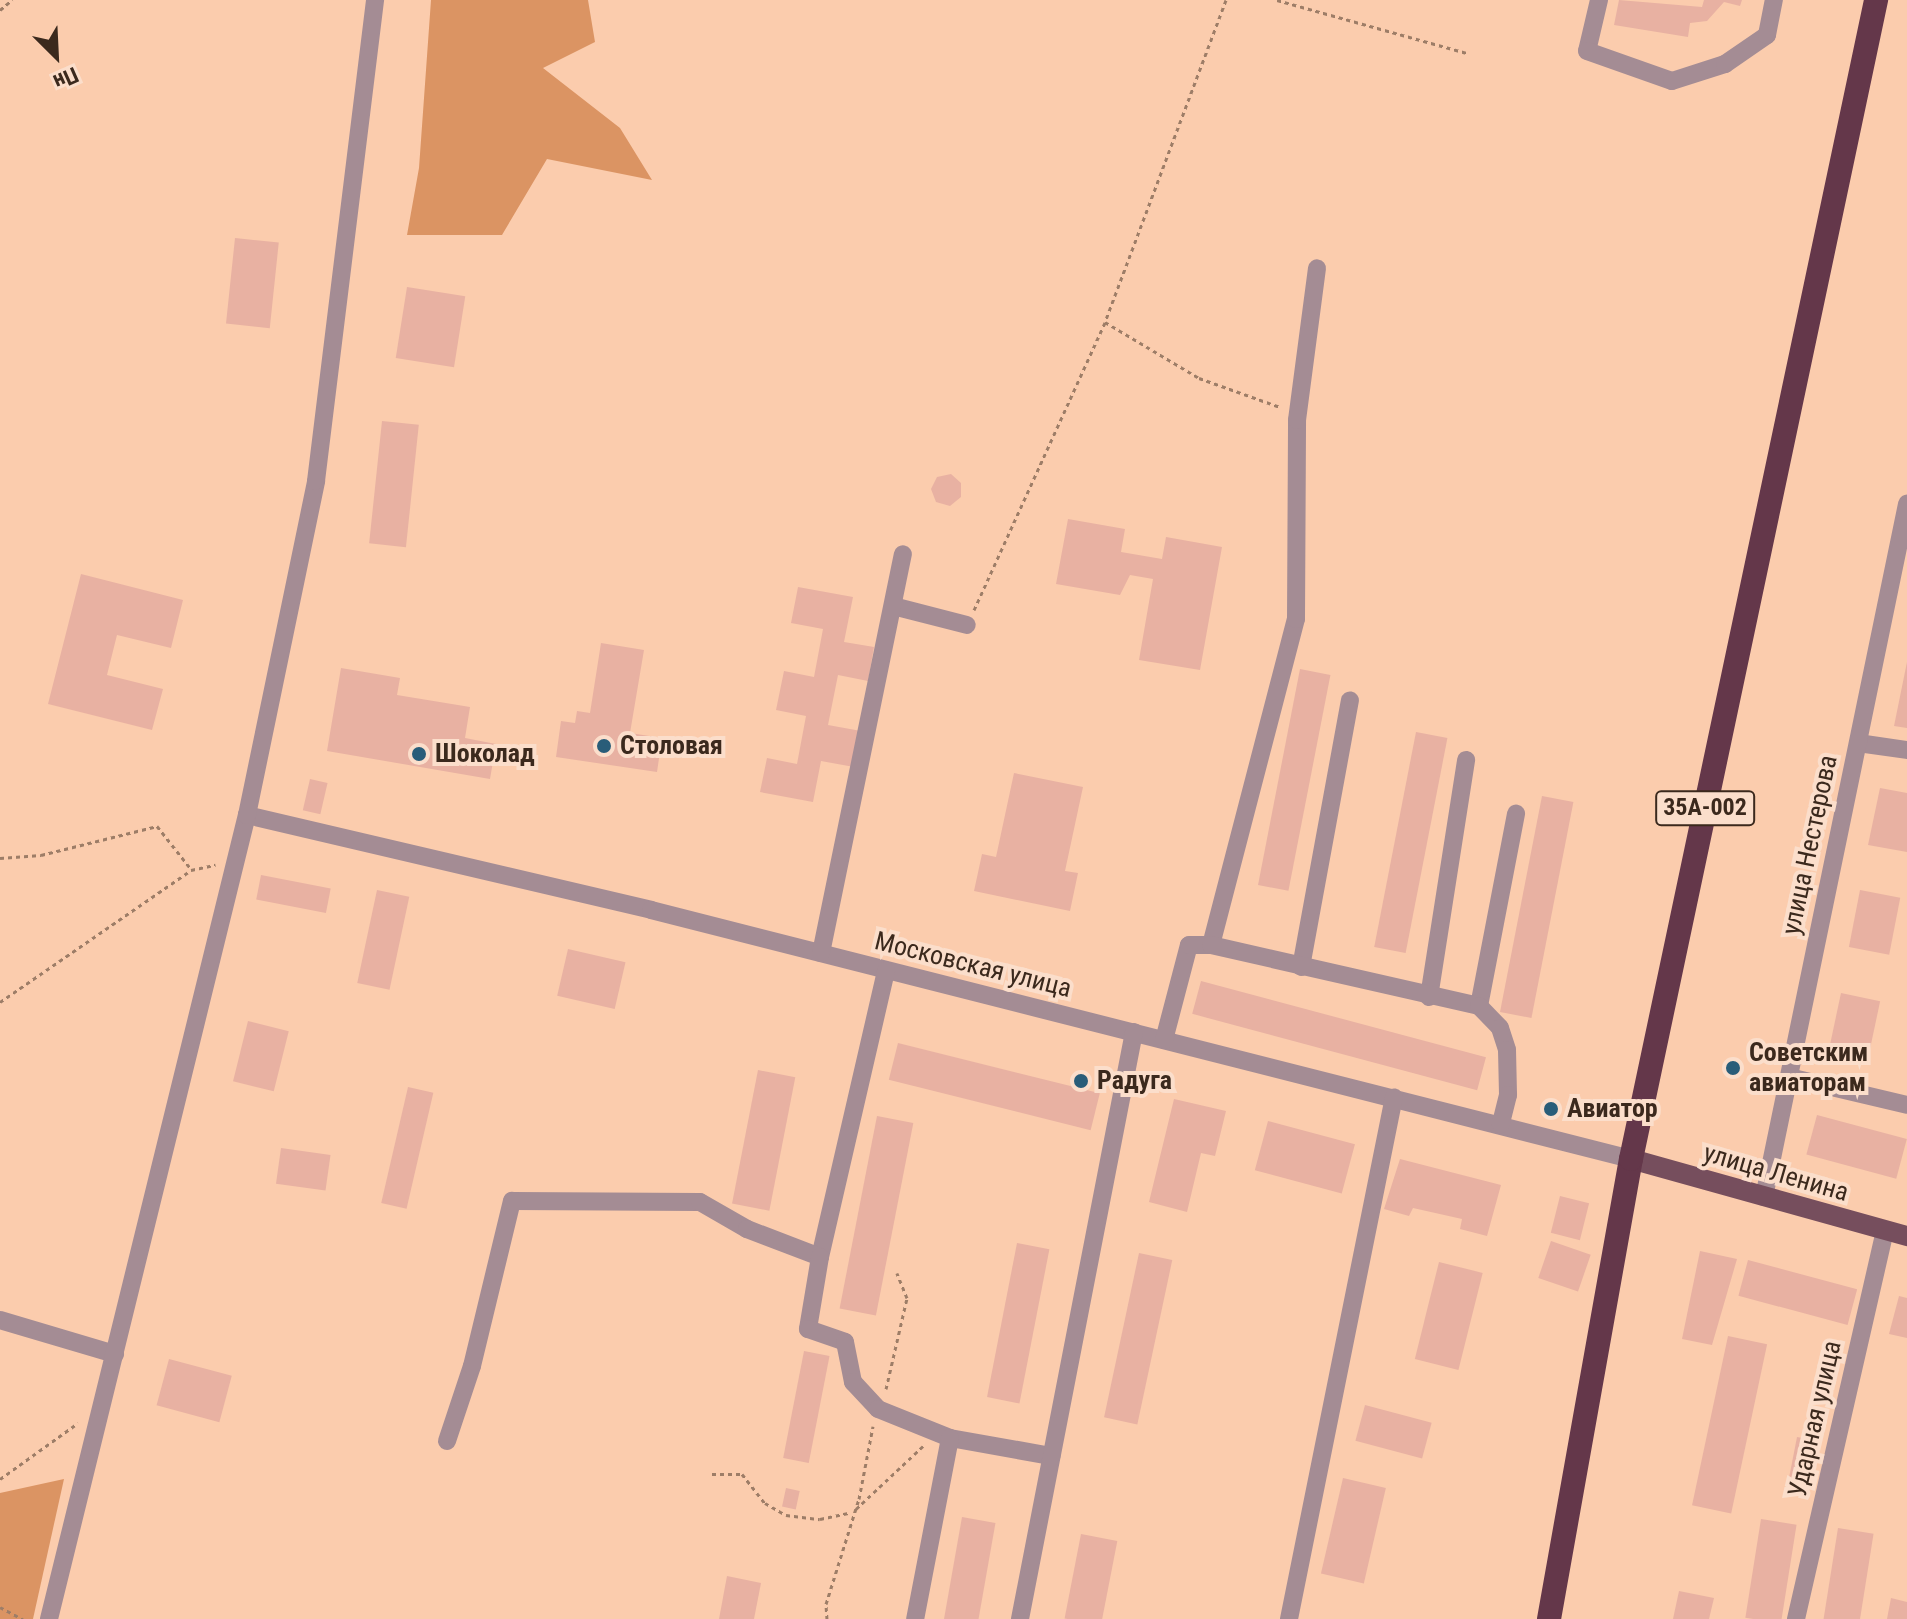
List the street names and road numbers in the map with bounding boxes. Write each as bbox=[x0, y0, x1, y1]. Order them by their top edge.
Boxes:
street label: улица Нестерова bbox=[1776, 752, 1844, 938]
road number: 35А-002 bbox=[1655, 788, 1755, 828]
street label: Московская улица bbox=[871, 925, 1075, 1005]
street label: улица Ленина bbox=[1700, 1137, 1852, 1209]
street label: Ударная улица bbox=[1782, 1338, 1848, 1500]

